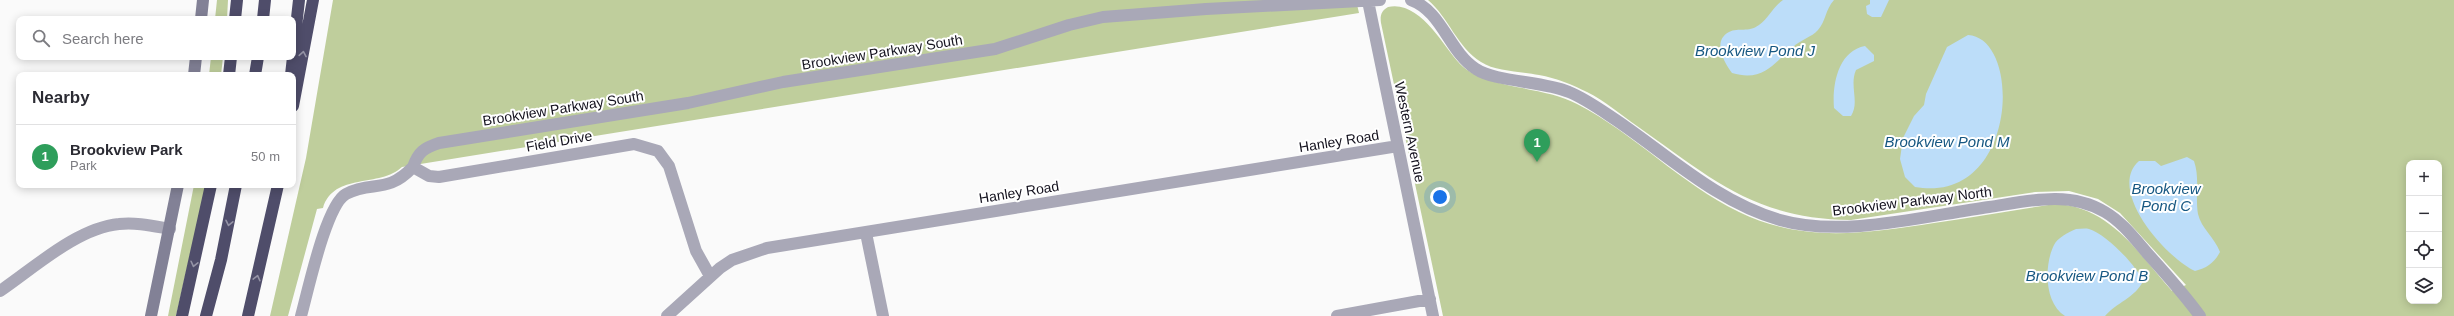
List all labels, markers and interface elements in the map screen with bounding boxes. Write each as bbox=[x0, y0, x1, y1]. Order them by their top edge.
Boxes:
search box bbox=[16, 16, 296, 60]
icon: search bbox=[30, 27, 52, 49]
text: Search here bbox=[62, 30, 144, 47]
street label: Brookview Parkway South bbox=[800, 31, 964, 73]
water label: Brookview Pond J bbox=[1695, 42, 1816, 59]
one-way arrow bbox=[298, 51, 306, 57]
street label: Western Avenue bbox=[1392, 80, 1428, 184]
street label: Brookview Parkway South bbox=[481, 87, 645, 129]
text: Nearby bbox=[32, 88, 90, 107]
street label: Field Drive bbox=[525, 127, 594, 155]
street label: Hanley Road bbox=[1298, 127, 1380, 155]
pin: 1 bbox=[1524, 129, 1550, 162]
water label: Brookview Pond M bbox=[1884, 133, 2010, 150]
text: Brookview Park bbox=[70, 141, 183, 158]
text: 1 bbox=[41, 149, 49, 164]
text: 50 m bbox=[251, 149, 280, 164]
text: Park bbox=[70, 158, 97, 173]
map controls bbox=[2406, 160, 2442, 304]
button: + bbox=[2406, 160, 2442, 196]
street label: Hanley Road bbox=[978, 178, 1060, 206]
water label: Brookview Pond C bbox=[2131, 180, 2202, 214]
street label: Brookview Parkway North bbox=[1831, 183, 1993, 219]
your location bbox=[1430, 187, 1450, 207]
button: − bbox=[2406, 196, 2442, 232]
one-way arrow bbox=[225, 220, 233, 226]
button: locate bbox=[2406, 232, 2442, 268]
one-way arrow bbox=[190, 260, 199, 267]
water label: Brookview Pond B bbox=[2026, 267, 2148, 284]
button: layers bbox=[2406, 268, 2442, 304]
one-way arrow bbox=[253, 275, 261, 281]

